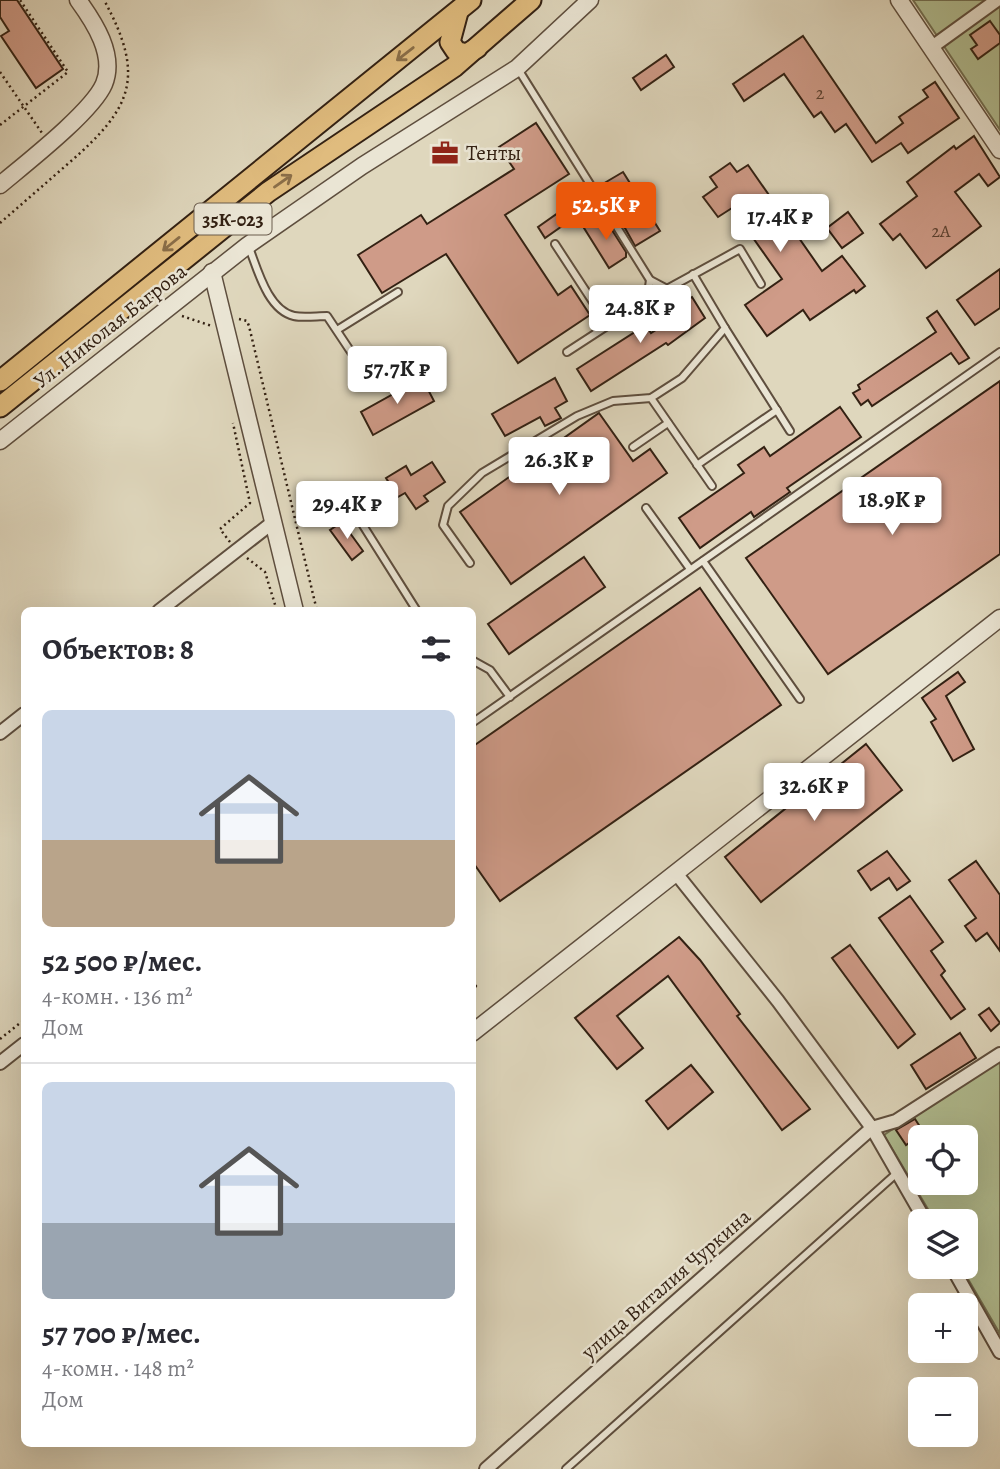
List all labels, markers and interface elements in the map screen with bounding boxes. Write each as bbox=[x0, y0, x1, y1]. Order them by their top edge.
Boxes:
one-way arrow bbox=[396, 46, 414, 61]
house number: 2 bbox=[816, 81, 825, 105]
office icon: Тенты bbox=[430, 138, 460, 168]
place label: Тенты bbox=[466, 139, 521, 167]
one-way arrow bbox=[273, 174, 292, 188]
pin: 52.5K ₽ bbox=[541, 182, 671, 242]
text: 52.5K ₽ bbox=[572, 189, 640, 220]
pin: 17.4K ₽ bbox=[715, 194, 845, 254]
text: 17.4K ₽ bbox=[747, 201, 813, 232]
road number: 35К-023 bbox=[194, 204, 272, 234]
house number: 2А bbox=[931, 219, 951, 243]
one-way arrow bbox=[162, 236, 180, 251]
street label: Ул. Николая Багрова bbox=[28, 257, 193, 395]
pin: 24.8K ₽ bbox=[575, 286, 705, 345]
text: 24.8K ₽ bbox=[605, 292, 675, 323]
pin: 57.7K ₽ bbox=[332, 346, 462, 406]
text: 57.7K ₽ bbox=[364, 353, 430, 384]
pin: 26.3K ₽ bbox=[494, 438, 624, 497]
text: 26.3K ₽ bbox=[525, 444, 593, 475]
pin: 18.9K ₽ bbox=[827, 477, 957, 537]
pin: 29.4K ₽ bbox=[282, 482, 412, 541]
text: 18.9K ₽ bbox=[858, 484, 926, 515]
text: 29.4K ₽ bbox=[312, 488, 382, 519]
text: Объектов: 8 bbox=[42, 629, 194, 669]
icon: filters bbox=[417, 630, 455, 668]
icon: home bbox=[186, 756, 312, 882]
pin: 32.6K ₽ bbox=[749, 764, 879, 823]
text: 32.6K ₽ bbox=[780, 770, 848, 801]
text: 52 500 ₽/мес. bbox=[42, 941, 203, 981]
text: 4-комн. · 136 m² bbox=[42, 981, 193, 1012]
text: Дом bbox=[42, 1012, 84, 1043]
map controls bbox=[908, 1125, 978, 1447]
button: locate bbox=[908, 1125, 978, 1195]
icon: home bbox=[186, 1128, 312, 1254]
street label: улица Виталия Чуркина bbox=[575, 1202, 757, 1366]
button: layers bbox=[908, 1209, 978, 1279]
button: + bbox=[908, 1293, 978, 1363]
text: 57 700 ₽/мес. bbox=[42, 1313, 201, 1353]
text: 4-комн. · 148 m² bbox=[42, 1353, 194, 1384]
button: − bbox=[908, 1377, 978, 1447]
text: Дом bbox=[42, 1384, 84, 1415]

